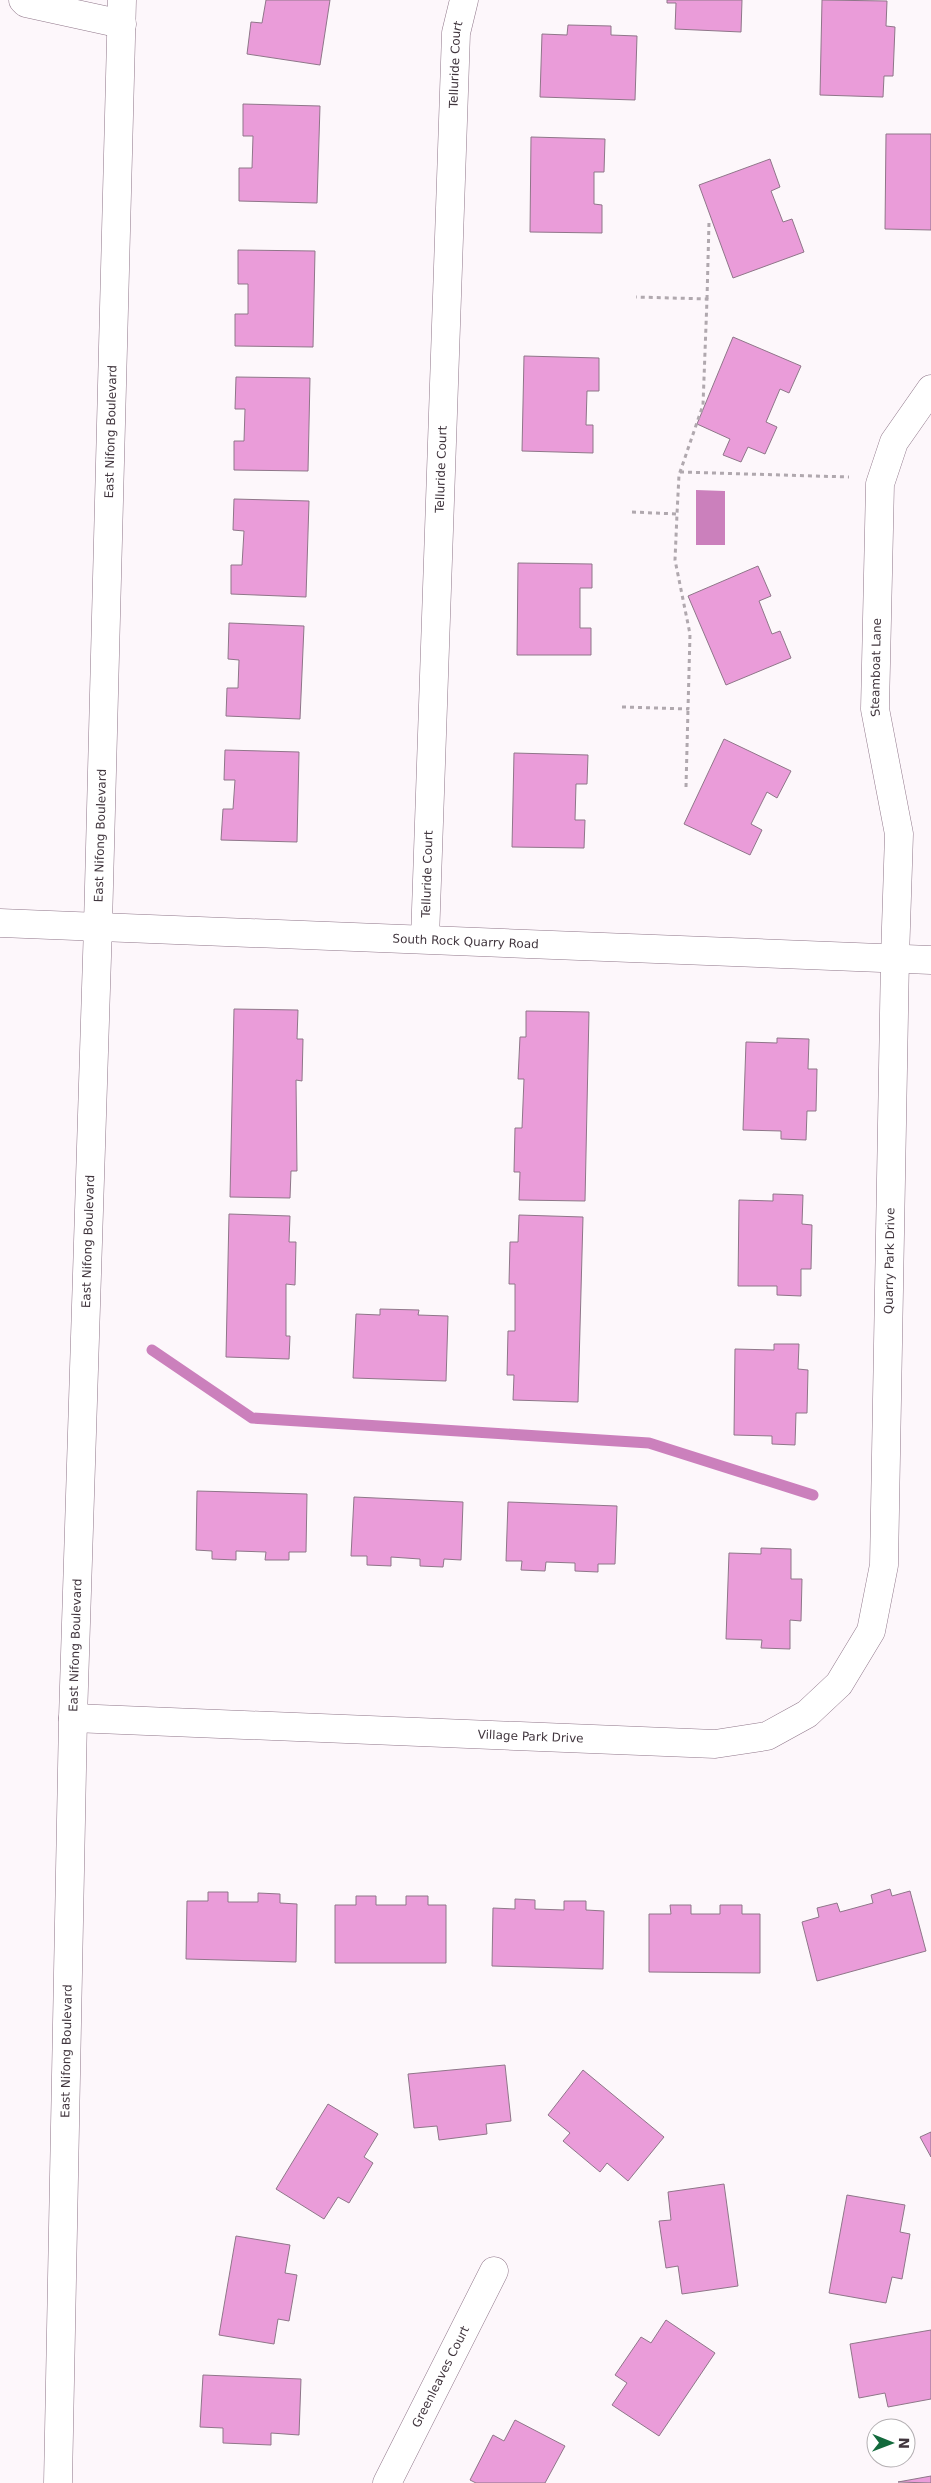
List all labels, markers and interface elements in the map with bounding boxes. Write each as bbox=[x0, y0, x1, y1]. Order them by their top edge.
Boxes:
street label: Telluride Court bbox=[446, 19, 466, 109]
street label: East Nifong Boulevard bbox=[102, 365, 120, 499]
street label: Telluride Court bbox=[433, 425, 450, 514]
street label: Steamboat Lane bbox=[868, 618, 884, 718]
street label: East Nifong Boulevard bbox=[92, 769, 109, 902]
street label: Telluride Court bbox=[419, 830, 436, 919]
street label: South Rock Quarry Road bbox=[392, 932, 539, 951]
street label: East Nifong Boulevard bbox=[79, 1174, 97, 1308]
street label: Quarry Park Drive bbox=[882, 1207, 897, 1314]
street label: East Nifong Boulevard bbox=[66, 1578, 84, 1712]
street label: Village Park Drive bbox=[477, 1727, 584, 1746]
street label: East Nifong Boulevard bbox=[58, 1984, 75, 2118]
street label: Greenleaves Court bbox=[409, 2323, 472, 2430]
north arrow bbox=[866, 2418, 916, 2468]
text: N bbox=[896, 2437, 912, 2449]

